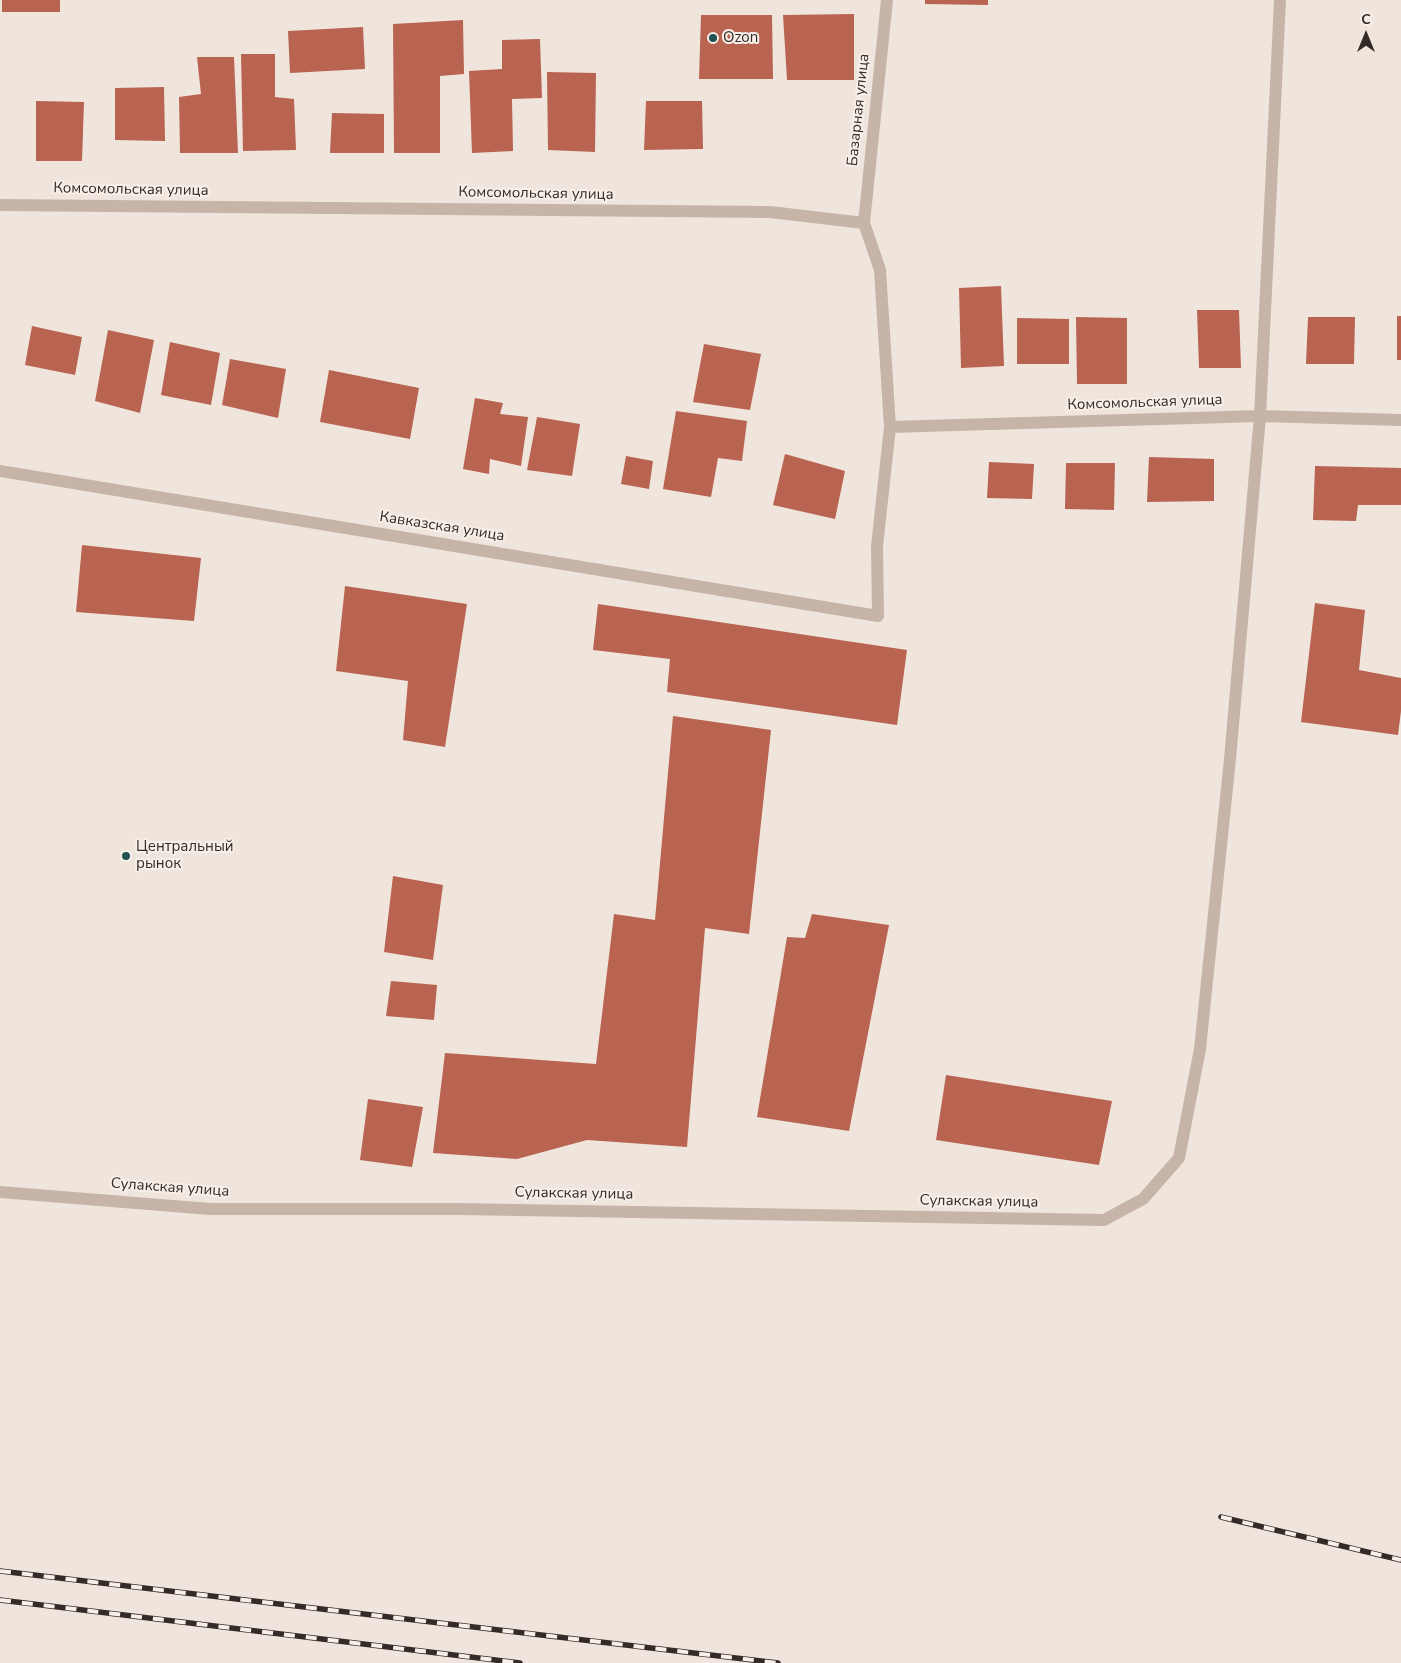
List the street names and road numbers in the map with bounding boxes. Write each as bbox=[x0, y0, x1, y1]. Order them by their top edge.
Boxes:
street label: Базарная улица bbox=[844, 53, 874, 167]
street label: Комсомольская улица bbox=[53, 180, 209, 200]
street label: Комсомольская улица bbox=[458, 184, 614, 204]
street label: Комсомольская улица bbox=[1067, 391, 1223, 415]
street label: Кавказская улица bbox=[378, 508, 506, 546]
street label: Сулакская улица bbox=[110, 1175, 230, 1201]
street label: Сулакская улица bbox=[515, 1184, 633, 1204]
street label: Сулакская улица bbox=[920, 1192, 1038, 1212]

